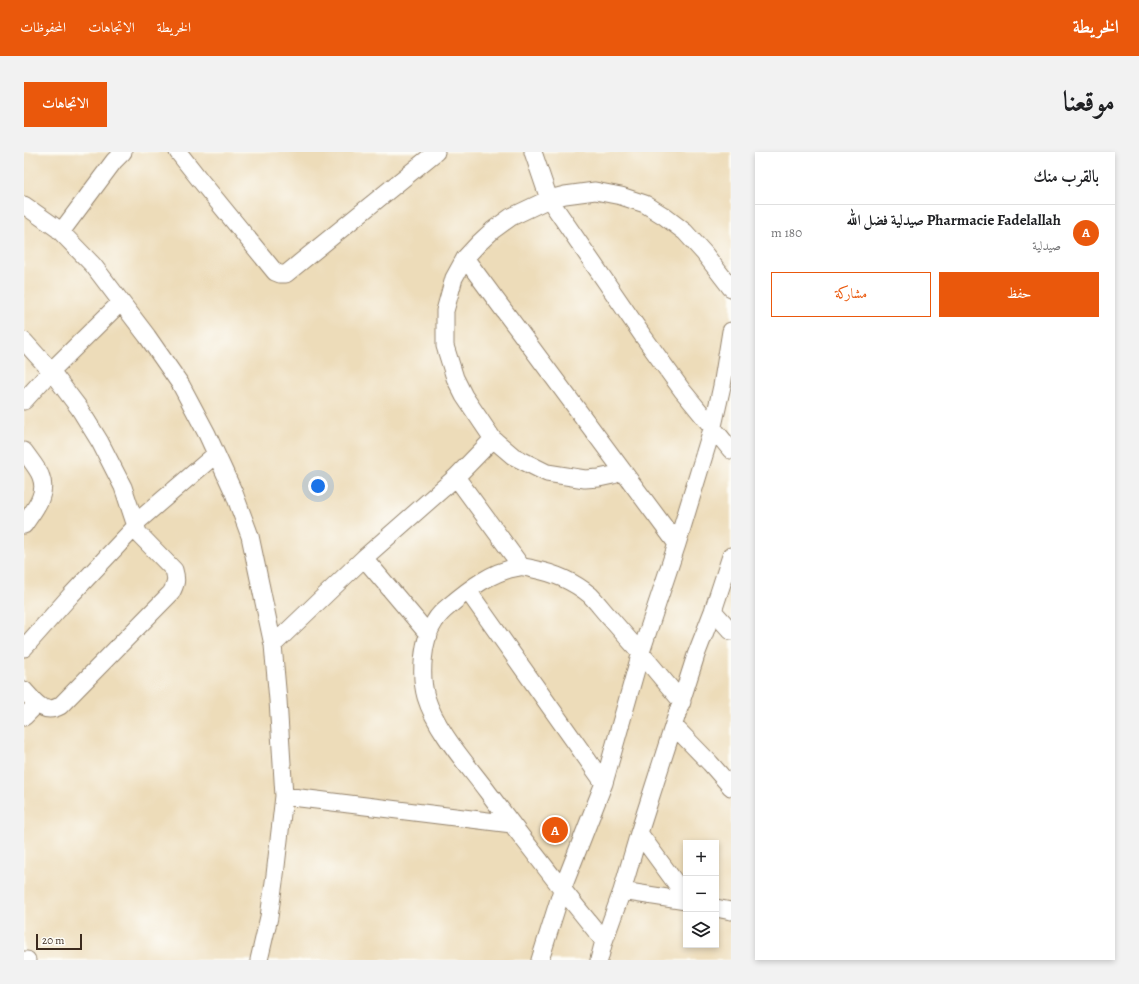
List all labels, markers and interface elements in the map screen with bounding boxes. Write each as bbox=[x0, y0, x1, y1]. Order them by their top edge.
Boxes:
text: الخريطة bbox=[1073, 14, 1119, 40]
text: المحفوظات bbox=[20, 18, 66, 37]
text: الاتجاهات bbox=[88, 18, 135, 37]
text: الخريطة bbox=[157, 18, 191, 37]
button: الاتجاهات bbox=[24, 82, 107, 127]
text: موقعنا bbox=[1063, 83, 1115, 121]
text: بالقرب منك bbox=[1033, 165, 1099, 188]
text: Pharmacie Fadelallah صيدلية فضل الله bbox=[846, 210, 1061, 230]
text: 180 m bbox=[771, 224, 802, 241]
text: A bbox=[1082, 224, 1090, 241]
text: صيدلية bbox=[1032, 237, 1061, 254]
button: مشاركة bbox=[771, 272, 931, 317]
button: حفظ bbox=[939, 272, 1099, 317]
your location bbox=[308, 476, 328, 496]
pin: A bbox=[542, 815, 568, 845]
map controls bbox=[683, 840, 719, 948]
button: + bbox=[683, 840, 719, 876]
button: − bbox=[683, 876, 719, 912]
button: layers bbox=[683, 912, 719, 948]
scale bar bbox=[36, 932, 82, 951]
text: 20 m bbox=[42, 933, 64, 948]

